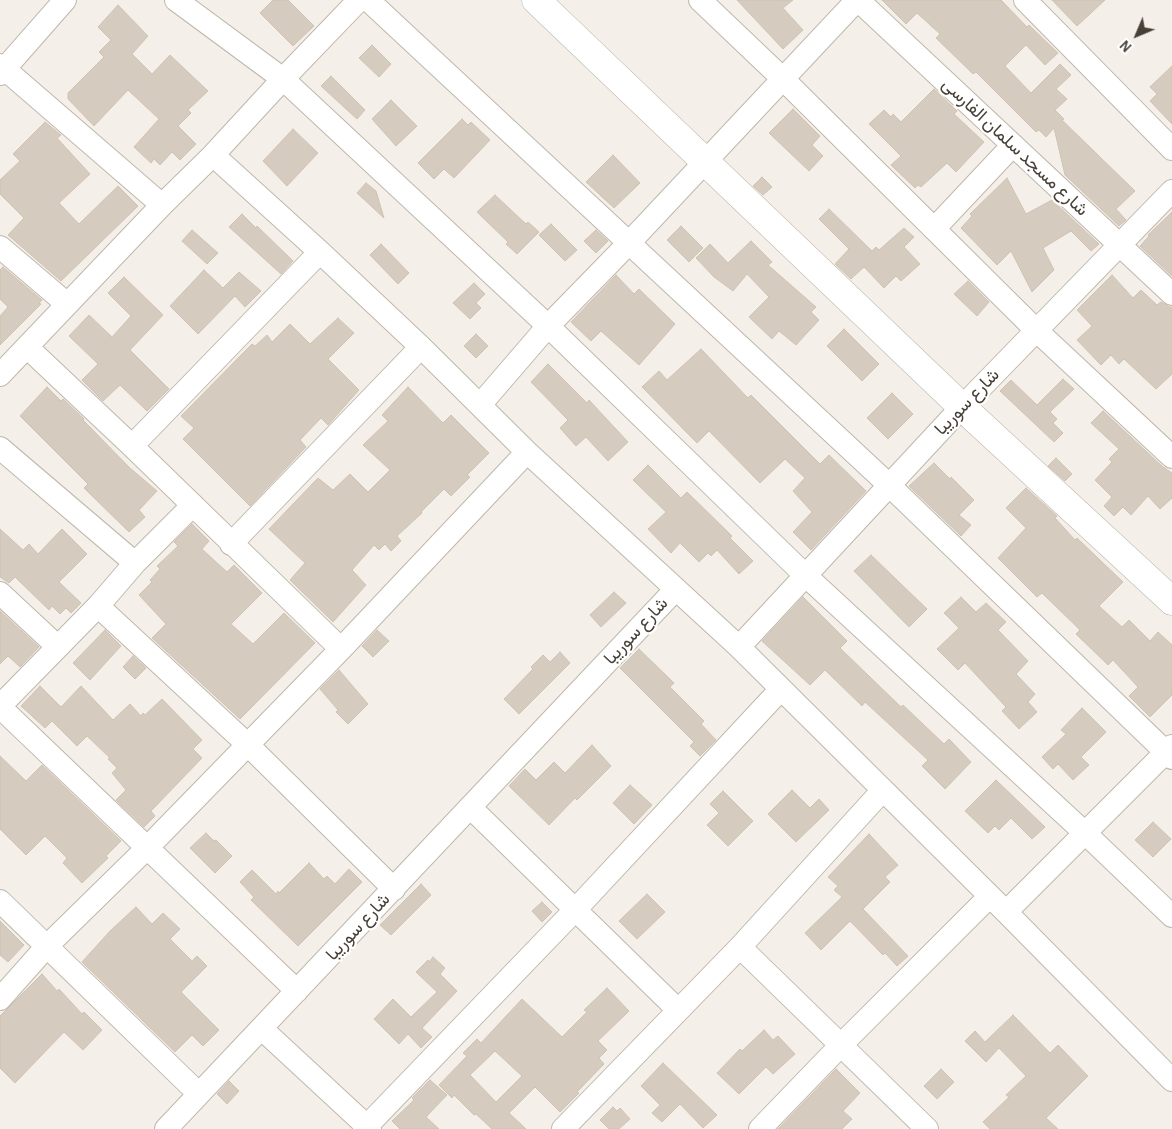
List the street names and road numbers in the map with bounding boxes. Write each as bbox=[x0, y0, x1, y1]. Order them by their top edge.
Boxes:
street label: شارع مسجد سلمان الفارسى bbox=[937, 73, 1093, 221]
street label: شارع سوريبا bbox=[930, 364, 1004, 440]
street label: شارع سوريبا bbox=[599, 593, 673, 669]
street label: شارع سوريبا bbox=[321, 889, 395, 965]

